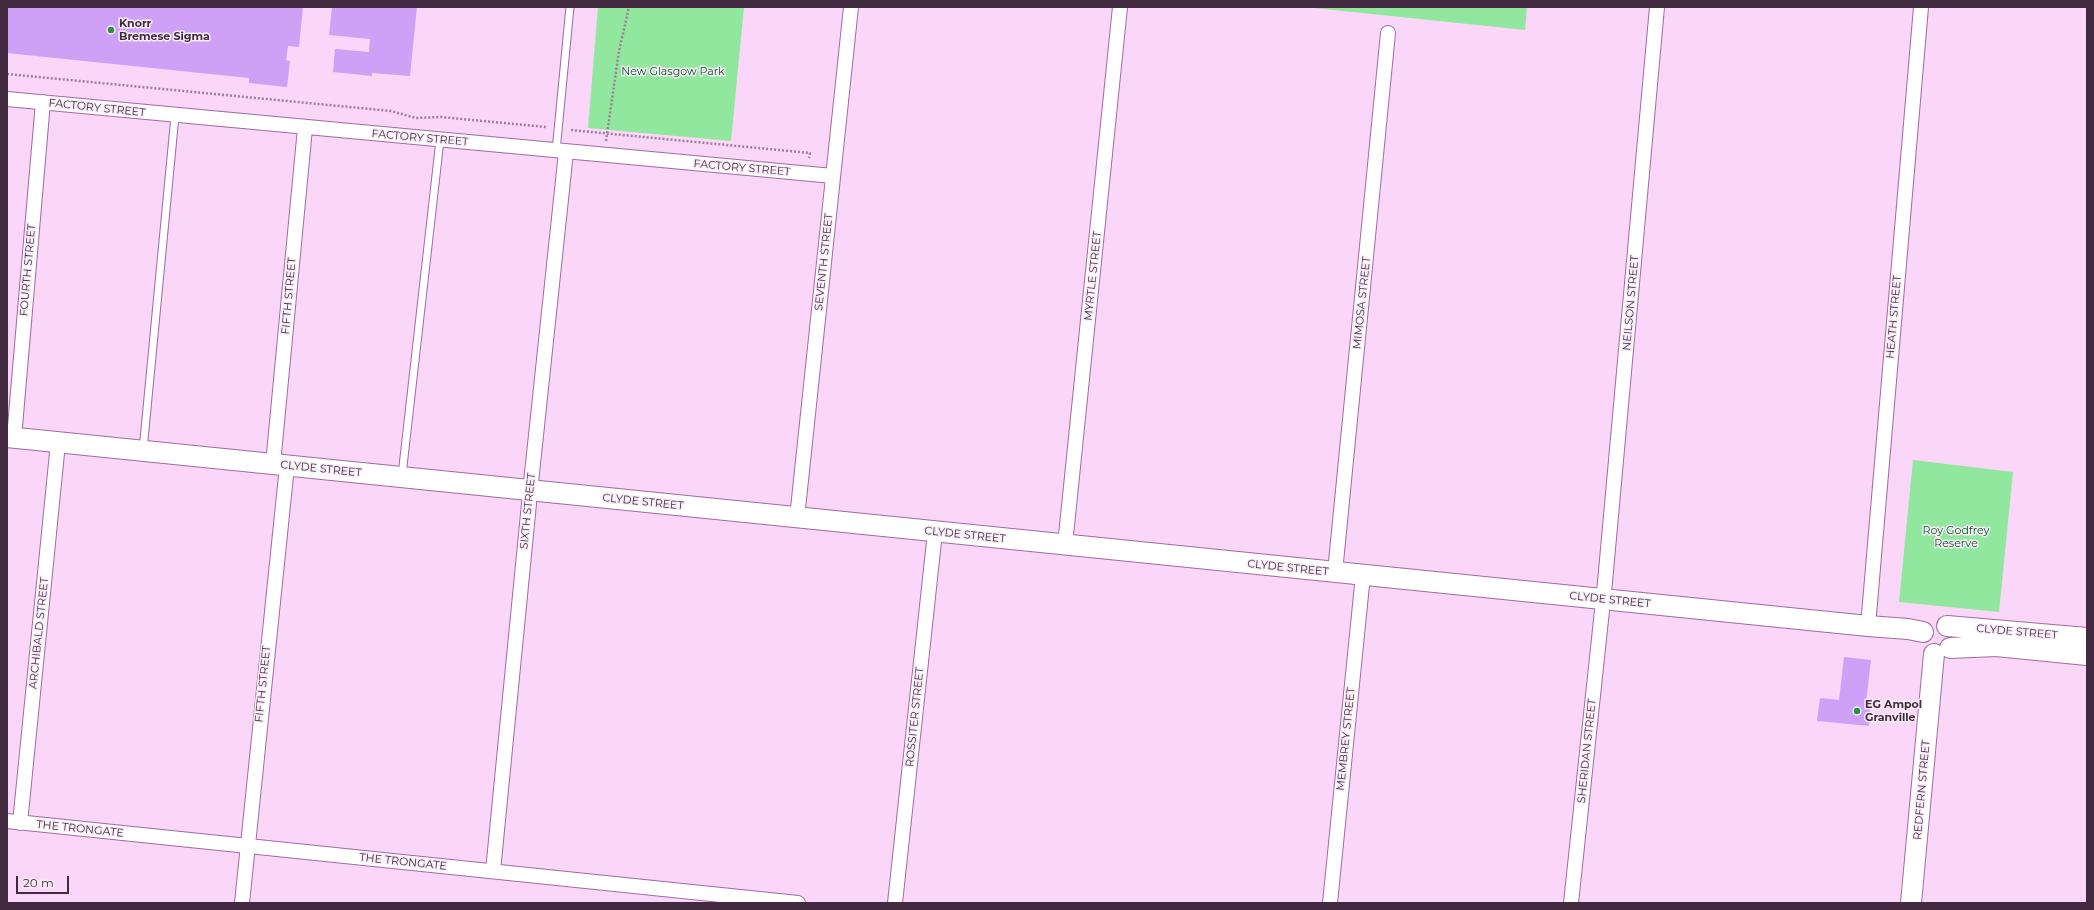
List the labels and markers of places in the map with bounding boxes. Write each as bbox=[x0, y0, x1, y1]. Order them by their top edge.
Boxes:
place label: Knorr Bremese Sigma bbox=[119, 17, 210, 43]
marker: Knorr Bremese Sigma bbox=[106, 25, 116, 35]
place label: EG Ampol Granville bbox=[1865, 698, 1922, 724]
marker: EG Ampol Granville bbox=[1852, 706, 1862, 716]

